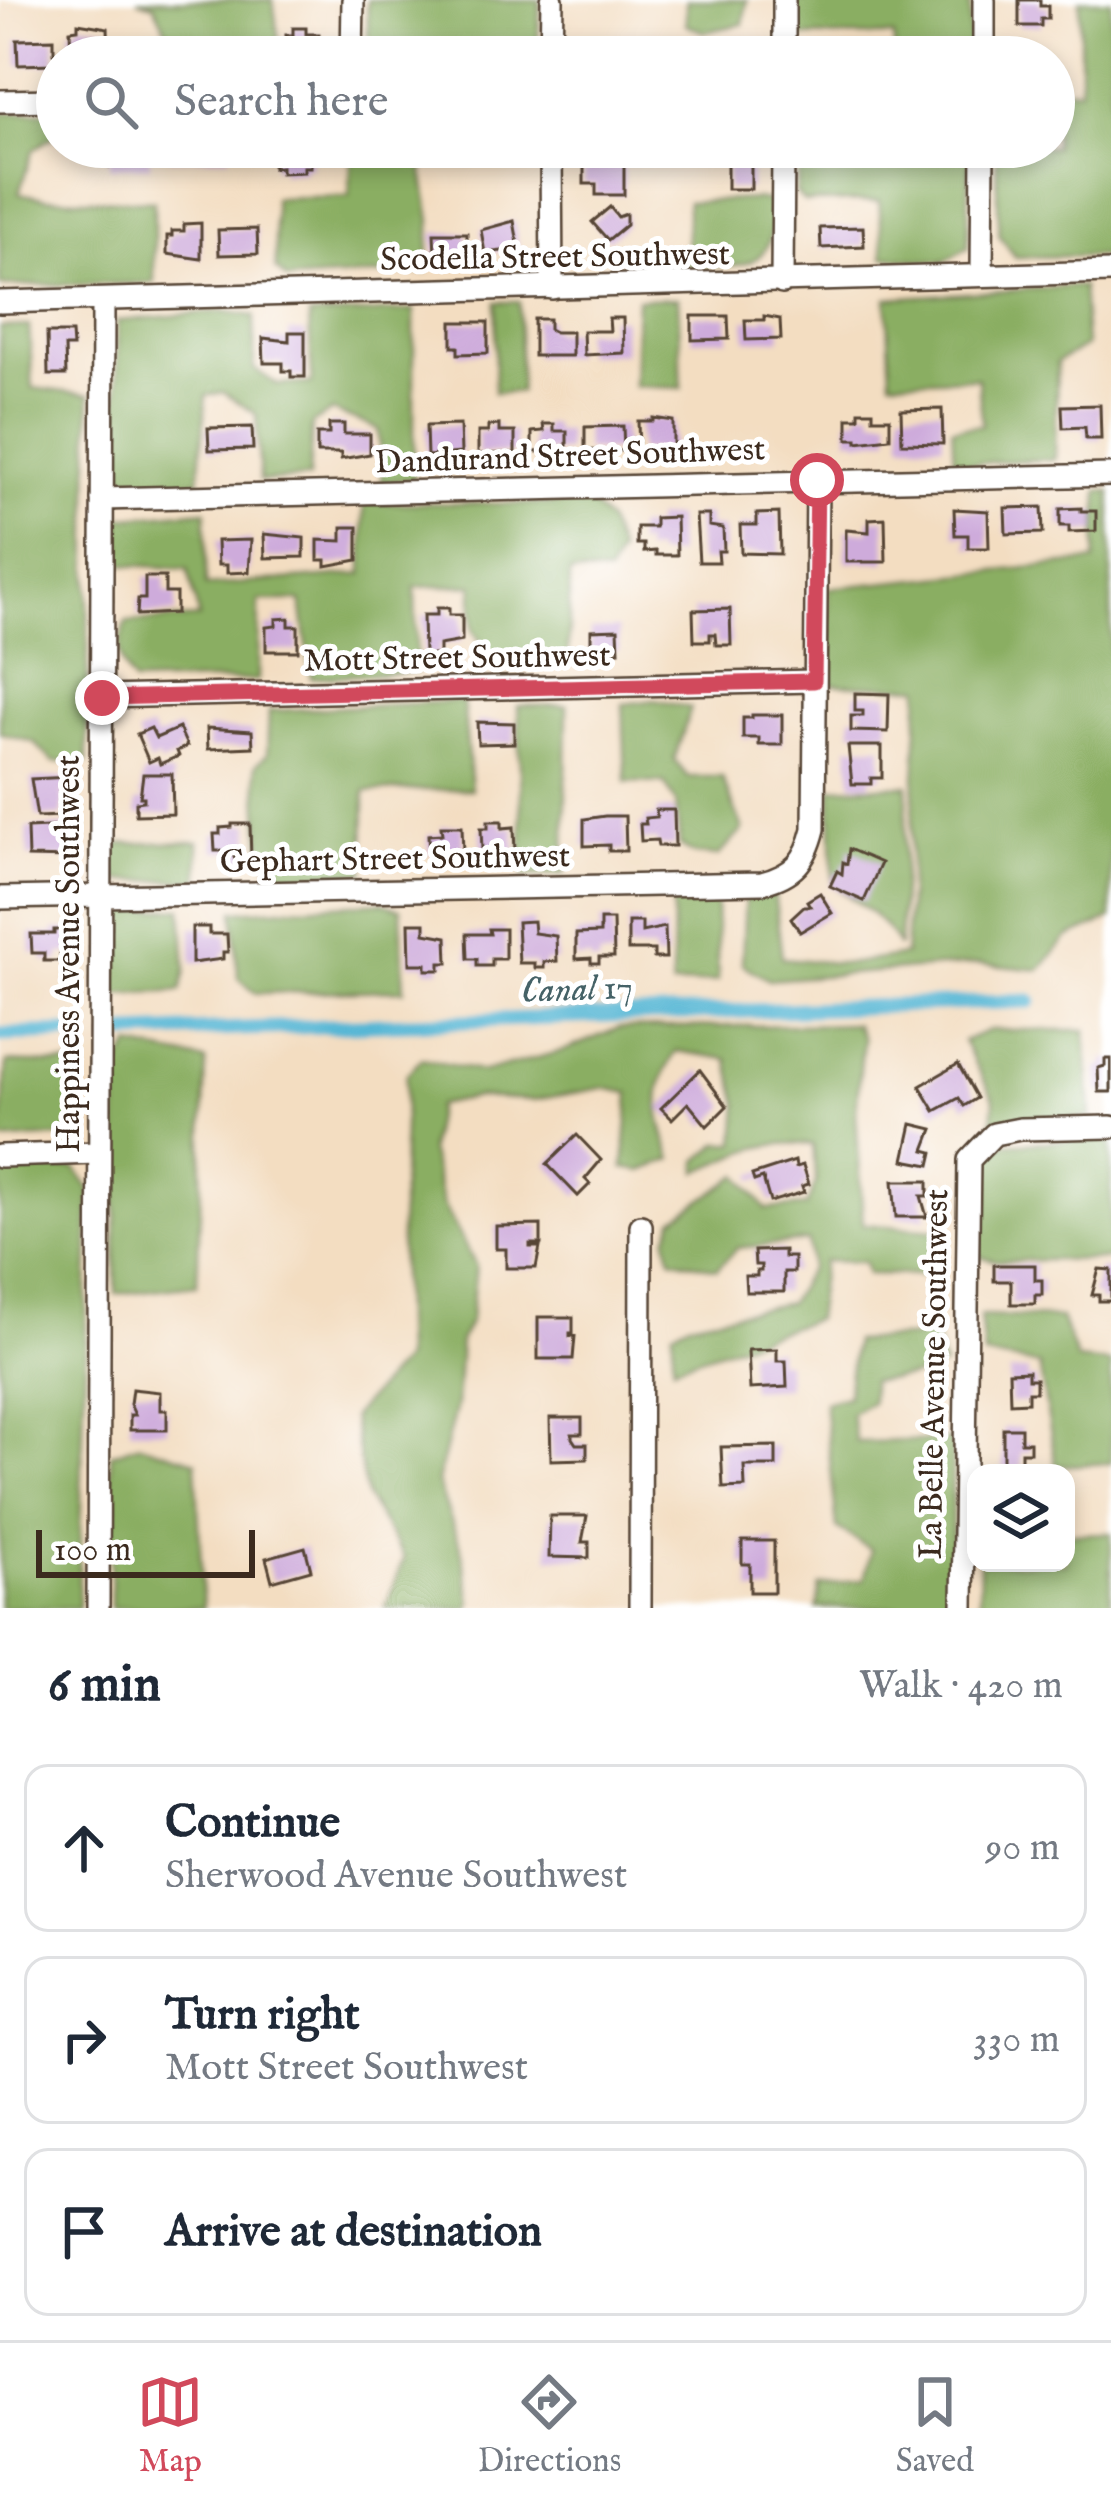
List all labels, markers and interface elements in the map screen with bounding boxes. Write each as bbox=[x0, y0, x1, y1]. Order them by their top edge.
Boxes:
search box bbox=[36, 36, 1075, 168]
icon: search bbox=[78, 69, 144, 135]
text: Search here bbox=[174, 74, 388, 131]
street label: Scodella Street Southwest bbox=[380, 234, 730, 282]
street label: Dandurand Street Southwest bbox=[374, 429, 766, 485]
route start bbox=[790, 453, 844, 507]
street label: Mott Street Southwest bbox=[303, 635, 611, 683]
route end bbox=[75, 671, 129, 725]
street label: Happiness Avenue Southwest bbox=[49, 755, 91, 1153]
street label: Gephart Street Southwest bbox=[219, 836, 571, 884]
water label: Canal 17 bbox=[520, 965, 634, 1015]
street label: La Belle Avenue Southwest bbox=[911, 1189, 959, 1559]
map controls bbox=[967, 1464, 1075, 1572]
button: layers bbox=[967, 1464, 1075, 1572]
scale bar bbox=[36, 1524, 255, 1577]
text: 100 m bbox=[54, 1530, 131, 1572]
text: 6 min bbox=[48, 1654, 161, 1719]
text: Walk · 420 m bbox=[859, 1662, 1063, 1711]
text: Continue bbox=[165, 1795, 340, 1852]
icon: ahead bbox=[51, 1815, 117, 1881]
text: 90 m bbox=[985, 1824, 1060, 1873]
text: Sherwood Avenue Southwest bbox=[165, 1852, 627, 1901]
text: Turn right bbox=[165, 1987, 360, 2044]
icon: right bbox=[51, 2007, 117, 2073]
text: 330 m bbox=[973, 2016, 1060, 2065]
text: Mott Street Southwest bbox=[165, 2044, 528, 2093]
icon: arrive bbox=[51, 2199, 117, 2265]
text: Arrive at destination bbox=[165, 2204, 542, 2261]
tab: Map bbox=[137, 2369, 203, 2483]
tab: Directions bbox=[478, 2369, 621, 2483]
tab: Saved bbox=[896, 2369, 974, 2483]

